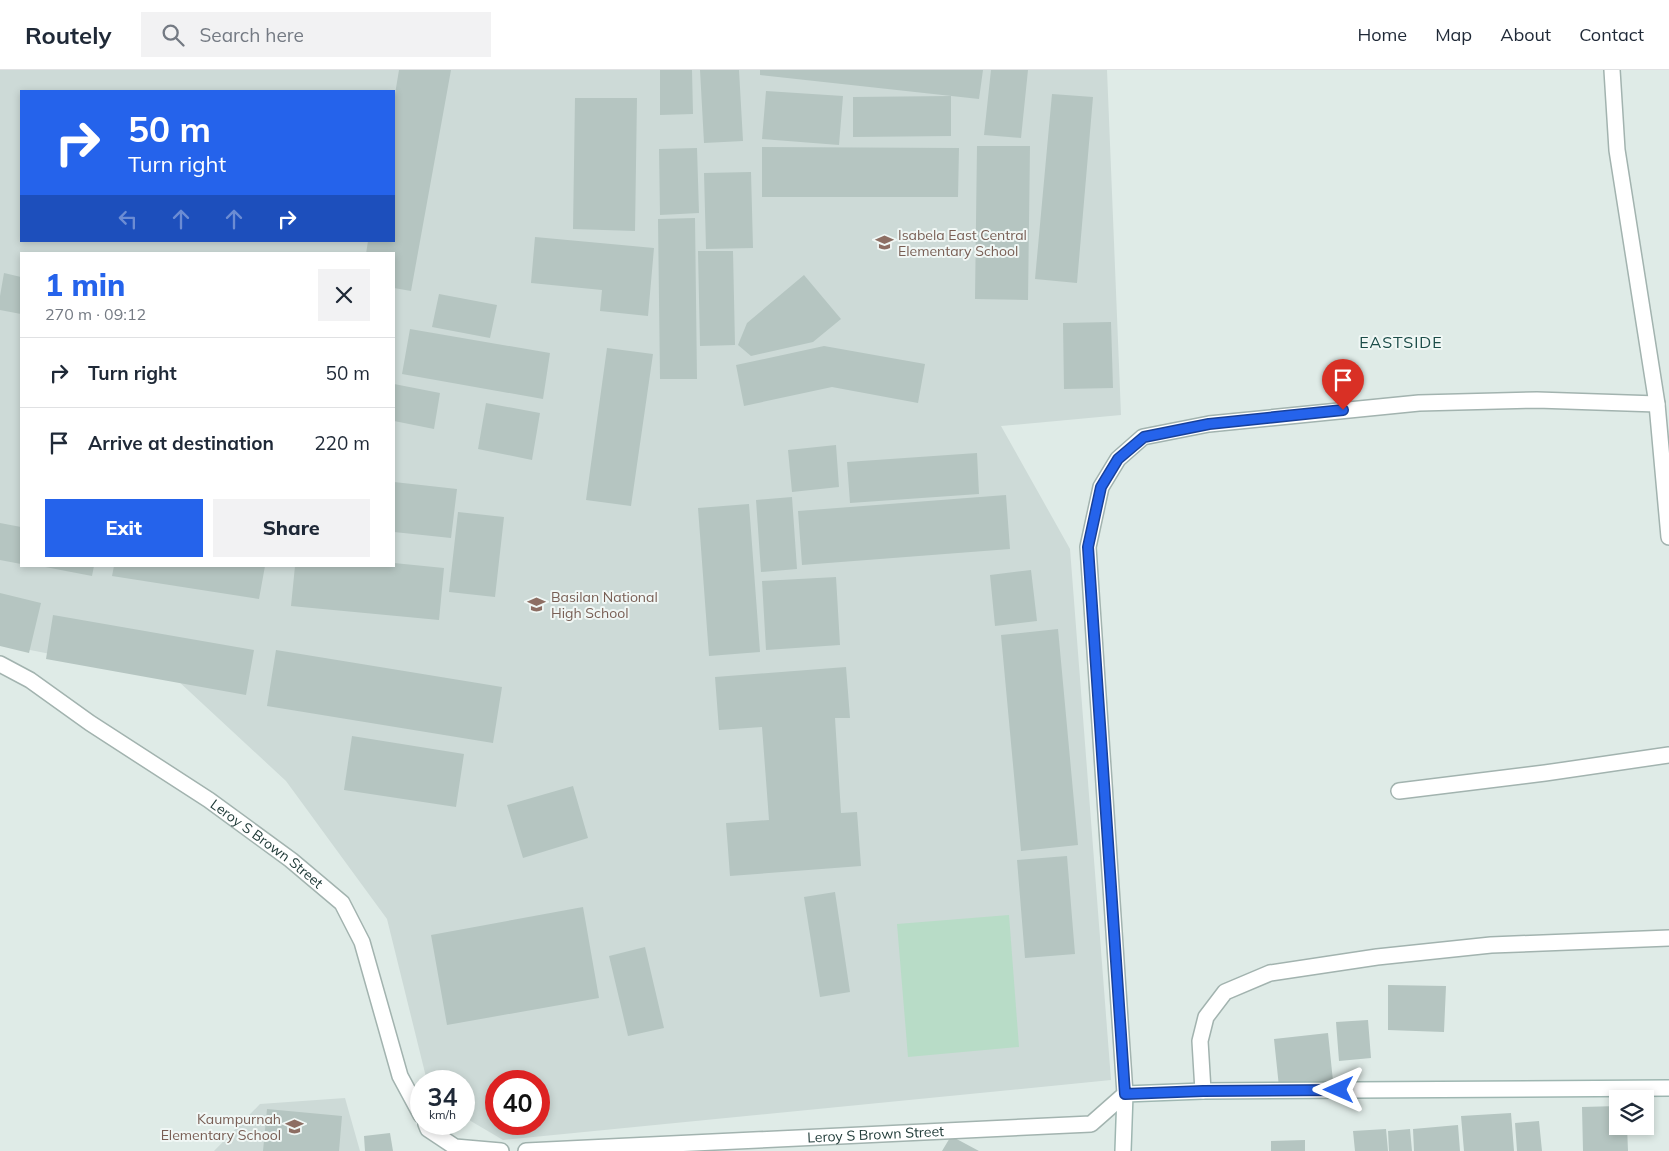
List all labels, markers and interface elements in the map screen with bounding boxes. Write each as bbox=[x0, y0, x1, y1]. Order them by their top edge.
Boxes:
search box bbox=[141, 12, 491, 57]
text: Routely bbox=[25, 20, 111, 50]
icon: search bbox=[159, 21, 187, 49]
text: Search here bbox=[199, 23, 304, 47]
text: Home bbox=[1357, 23, 1407, 46]
text: Map bbox=[1435, 23, 1472, 46]
text: About bbox=[1500, 23, 1551, 46]
text: Contact bbox=[1579, 23, 1644, 46]
text: 50 m bbox=[128, 107, 211, 151]
icon: right bbox=[45, 110, 110, 175]
text: Turn right bbox=[128, 150, 226, 178]
icon: left bbox=[114, 205, 142, 233]
icon: ahead bbox=[167, 205, 195, 233]
icon: ahead bbox=[220, 205, 248, 233]
icon: right bbox=[273, 205, 301, 233]
place label: Isabela East Central Elementary School bbox=[898, 226, 1027, 260]
school or university icon: Isabela East Central Elementary School bbox=[874, 233, 894, 253]
text: 1 min bbox=[45, 266, 125, 304]
button: close bbox=[318, 269, 370, 321]
text: 270 m · 09:12 bbox=[45, 304, 146, 324]
district label: EASTSIDE bbox=[1359, 332, 1443, 352]
icon: right bbox=[45, 359, 73, 387]
pin bbox=[1322, 359, 1364, 410]
text: Turn right bbox=[88, 361, 177, 385]
text: 50 m bbox=[326, 361, 370, 385]
icon: arrive bbox=[1329, 366, 1357, 394]
icon: arrive bbox=[45, 429, 73, 457]
text: Arrive at destination bbox=[88, 431, 274, 455]
text: 220 m bbox=[314, 431, 370, 455]
button: Exit bbox=[45, 499, 203, 557]
button: Share bbox=[213, 499, 370, 557]
place label: Basilan National High School bbox=[551, 588, 658, 622]
school or university icon: Basilan National High School bbox=[527, 595, 547, 615]
street label: Leroy S Brown Street bbox=[207, 795, 327, 892]
position arrow bbox=[1312, 1063, 1364, 1115]
speed limit sign: 40 bbox=[485, 1070, 550, 1135]
text: 34 bbox=[427, 1081, 458, 1112]
map controls bbox=[1609, 1090, 1654, 1135]
button: layers bbox=[1609, 1090, 1654, 1135]
text: km/h bbox=[429, 1107, 456, 1122]
place label: Kaumpurnah Elementary School bbox=[161, 1110, 281, 1144]
school or university icon: Kaumpurnah Elementary School bbox=[285, 1117, 305, 1137]
street label: Leroy S Brown Street bbox=[807, 1122, 944, 1147]

